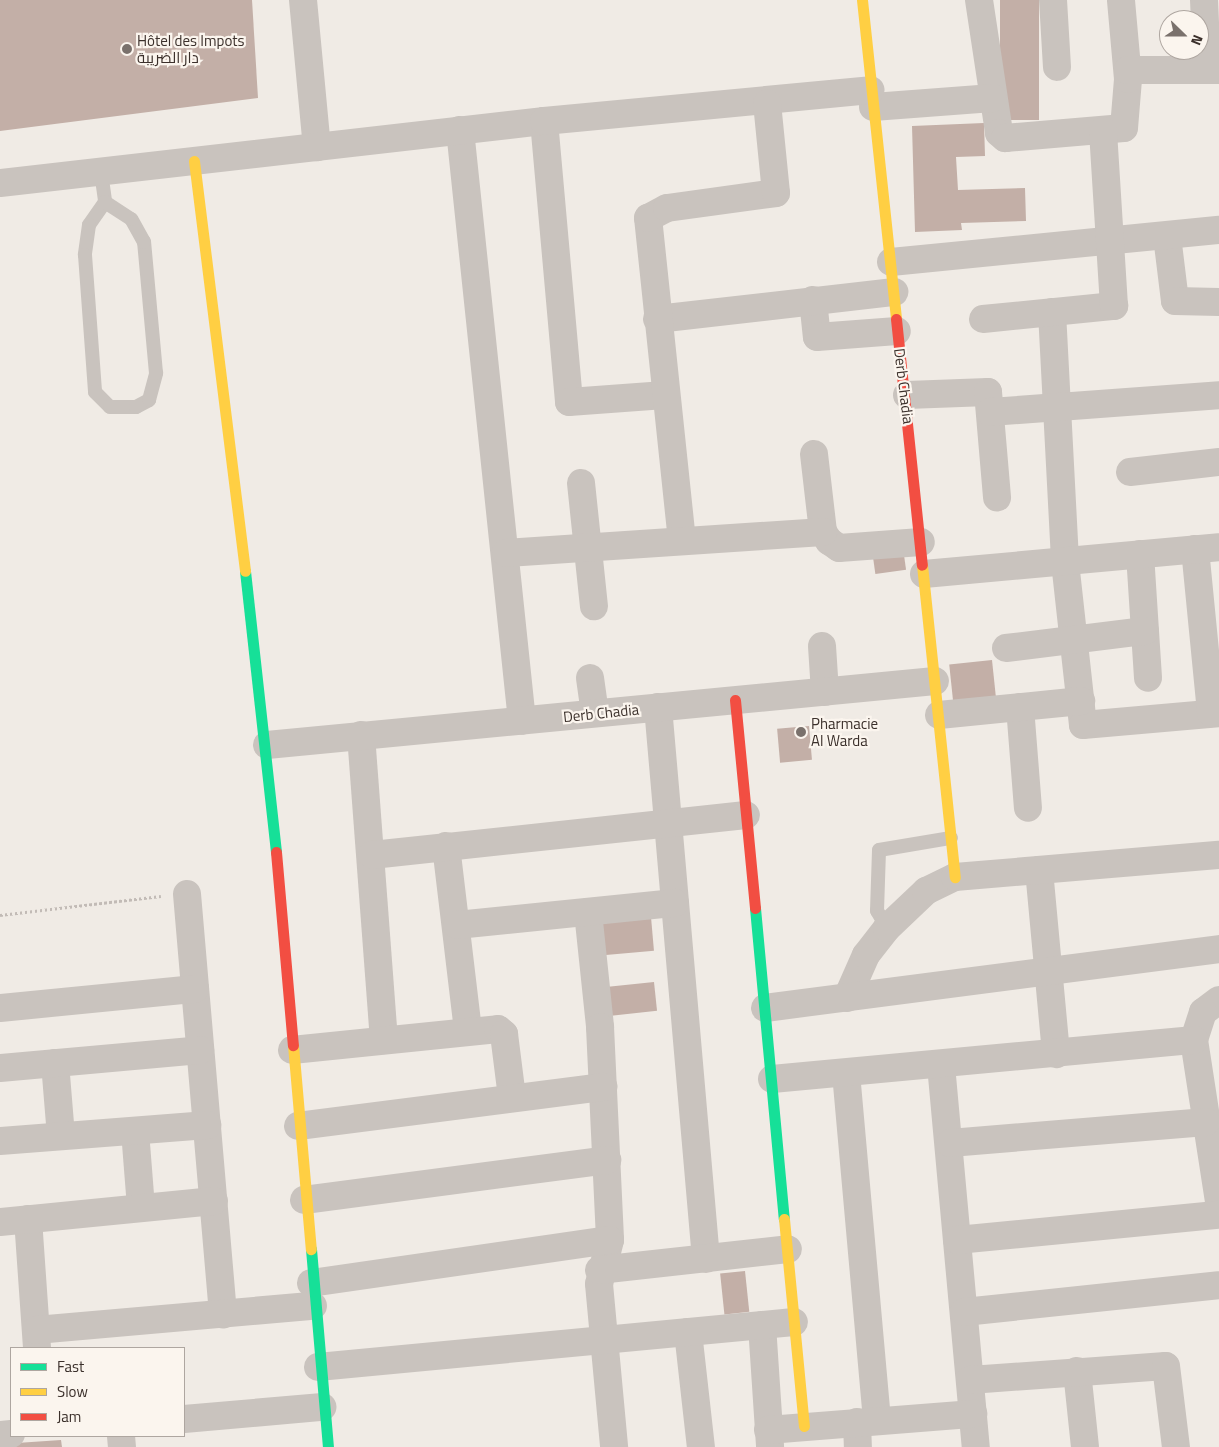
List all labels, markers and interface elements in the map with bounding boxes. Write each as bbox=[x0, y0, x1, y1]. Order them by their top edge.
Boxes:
north arrow bbox=[1159, 10, 1209, 60]
place label: Hôtel des Impots دار الضريبة bbox=[137, 31, 245, 66]
text: N bbox=[1186, 32, 1209, 49]
marker: Hôtel des Impots دار الضريبة bbox=[121, 43, 133, 55]
street label: Derb Chadia bbox=[890, 347, 918, 425]
street label: Derb Chadia bbox=[562, 700, 640, 726]
place label: Pharmacie Al Warda bbox=[811, 714, 878, 749]
marker: Pharmacie Al Warda bbox=[795, 726, 807, 738]
legend bbox=[10, 1347, 185, 1437]
text: Fast bbox=[57, 1355, 84, 1378]
text: Slow bbox=[57, 1380, 88, 1403]
text: Jam bbox=[57, 1405, 81, 1428]

